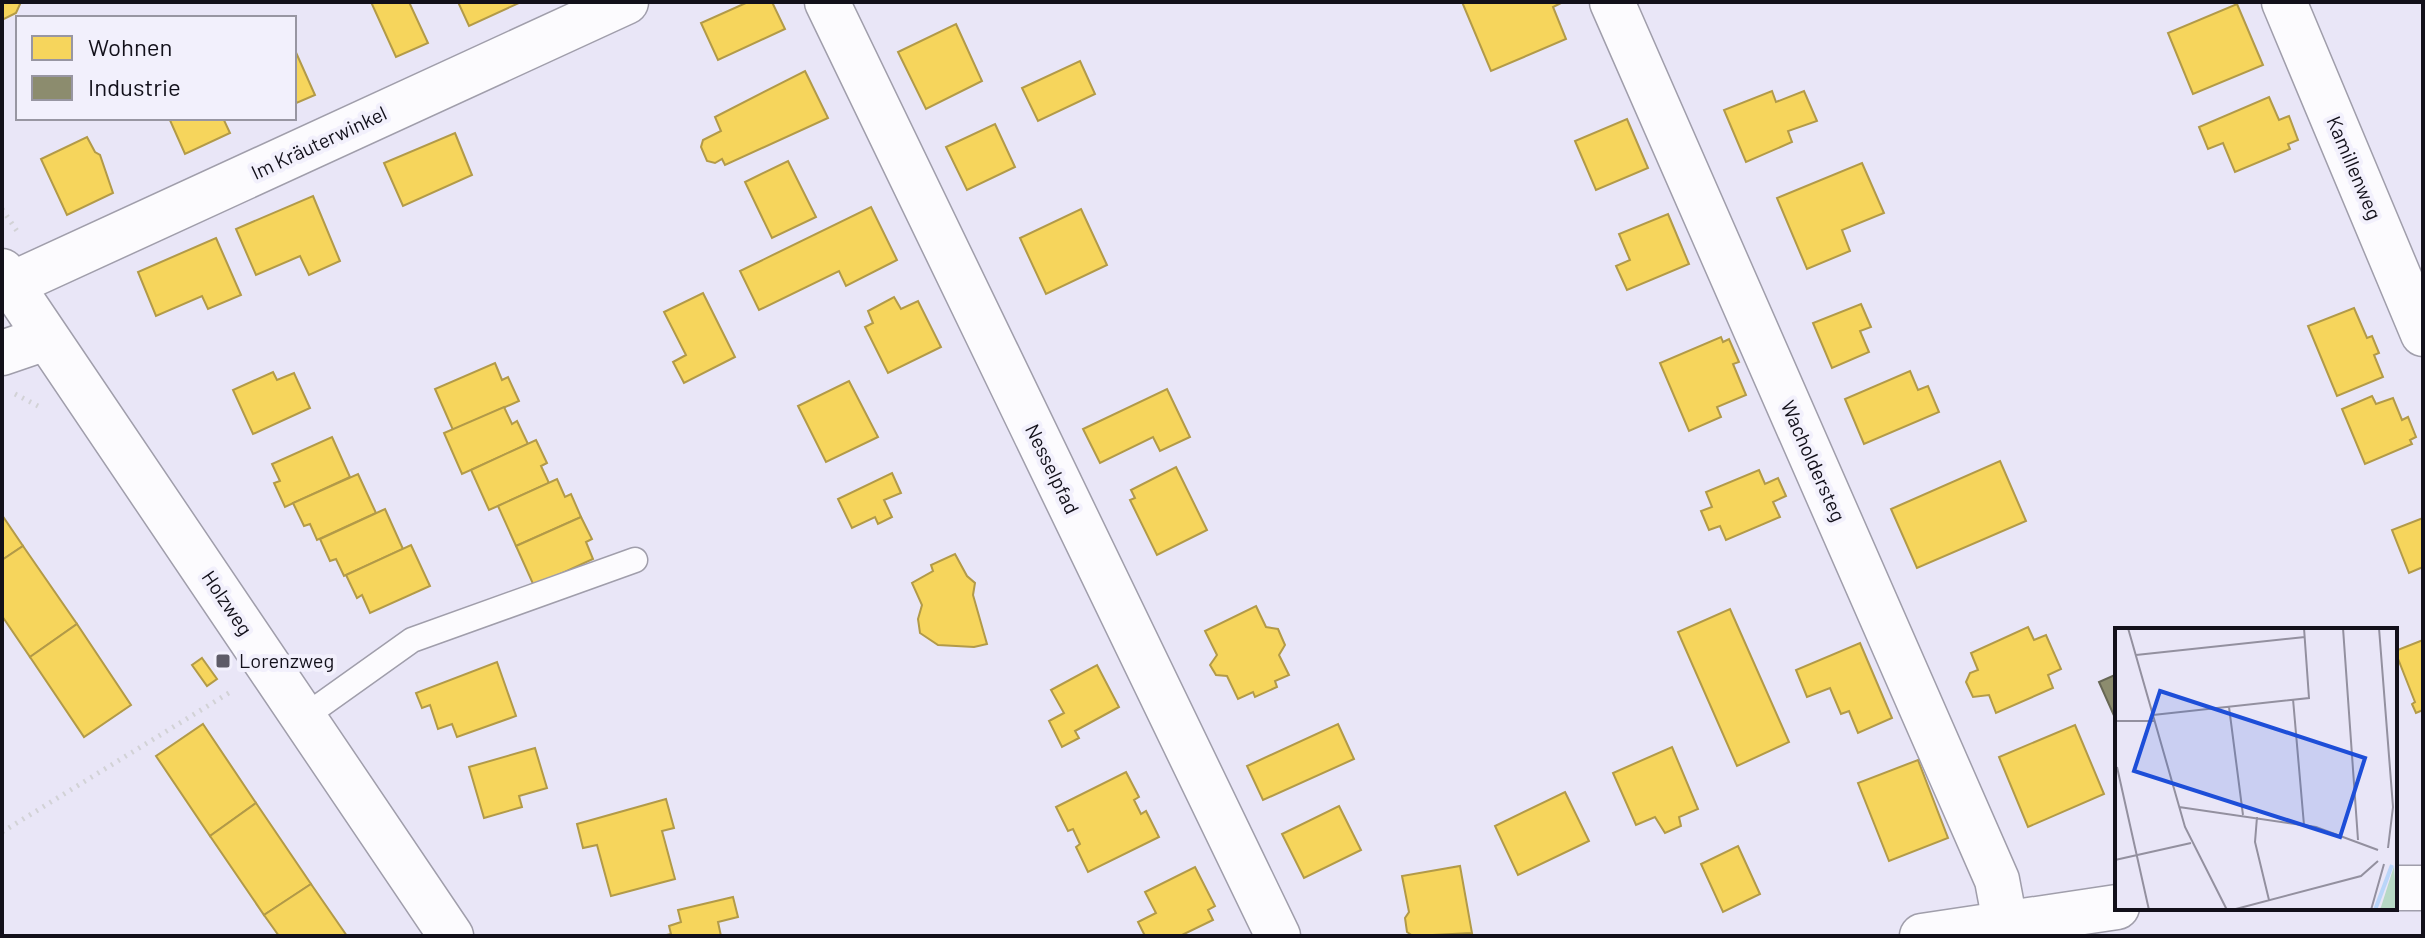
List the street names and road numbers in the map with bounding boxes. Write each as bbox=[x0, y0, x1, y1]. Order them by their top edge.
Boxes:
street label: Im Kräuterwinkel bbox=[247, 100, 390, 184]
street label: Kamillenweg bbox=[2322, 112, 2387, 223]
street label: Wacholdersteg bbox=[1776, 396, 1851, 525]
street label: Nesselpfad bbox=[1021, 420, 1085, 517]
street label: Holzweg bbox=[197, 566, 258, 639]

